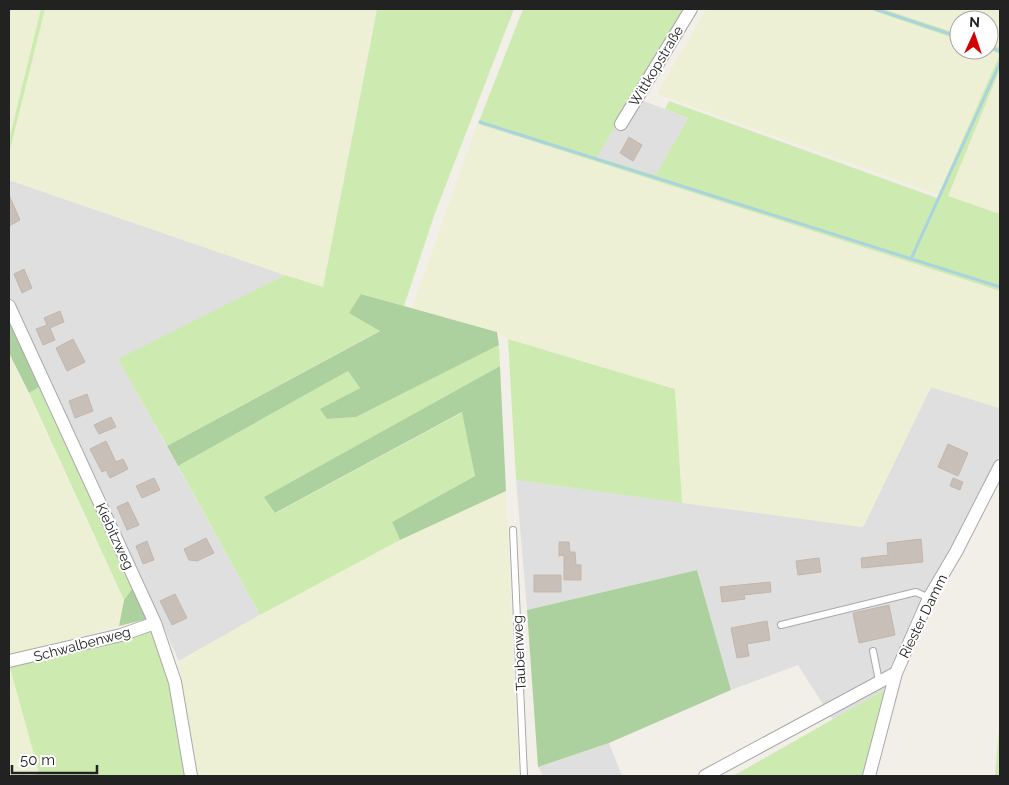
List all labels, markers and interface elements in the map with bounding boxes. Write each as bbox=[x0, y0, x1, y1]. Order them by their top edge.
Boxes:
north arrow bbox=[949, 10, 999, 60]
text: N bbox=[969, 14, 980, 30]
street label: Wittkopstraße bbox=[626, 23, 686, 109]
street label: Kiebitzweg bbox=[93, 500, 137, 572]
street label: Riester Damm bbox=[896, 571, 950, 661]
street label: Taubenweg bbox=[509, 615, 529, 691]
street label: Schwalbenweg bbox=[32, 623, 132, 665]
scale bar bbox=[12, 742, 98, 774]
text: 50 m bbox=[20, 751, 55, 769]

